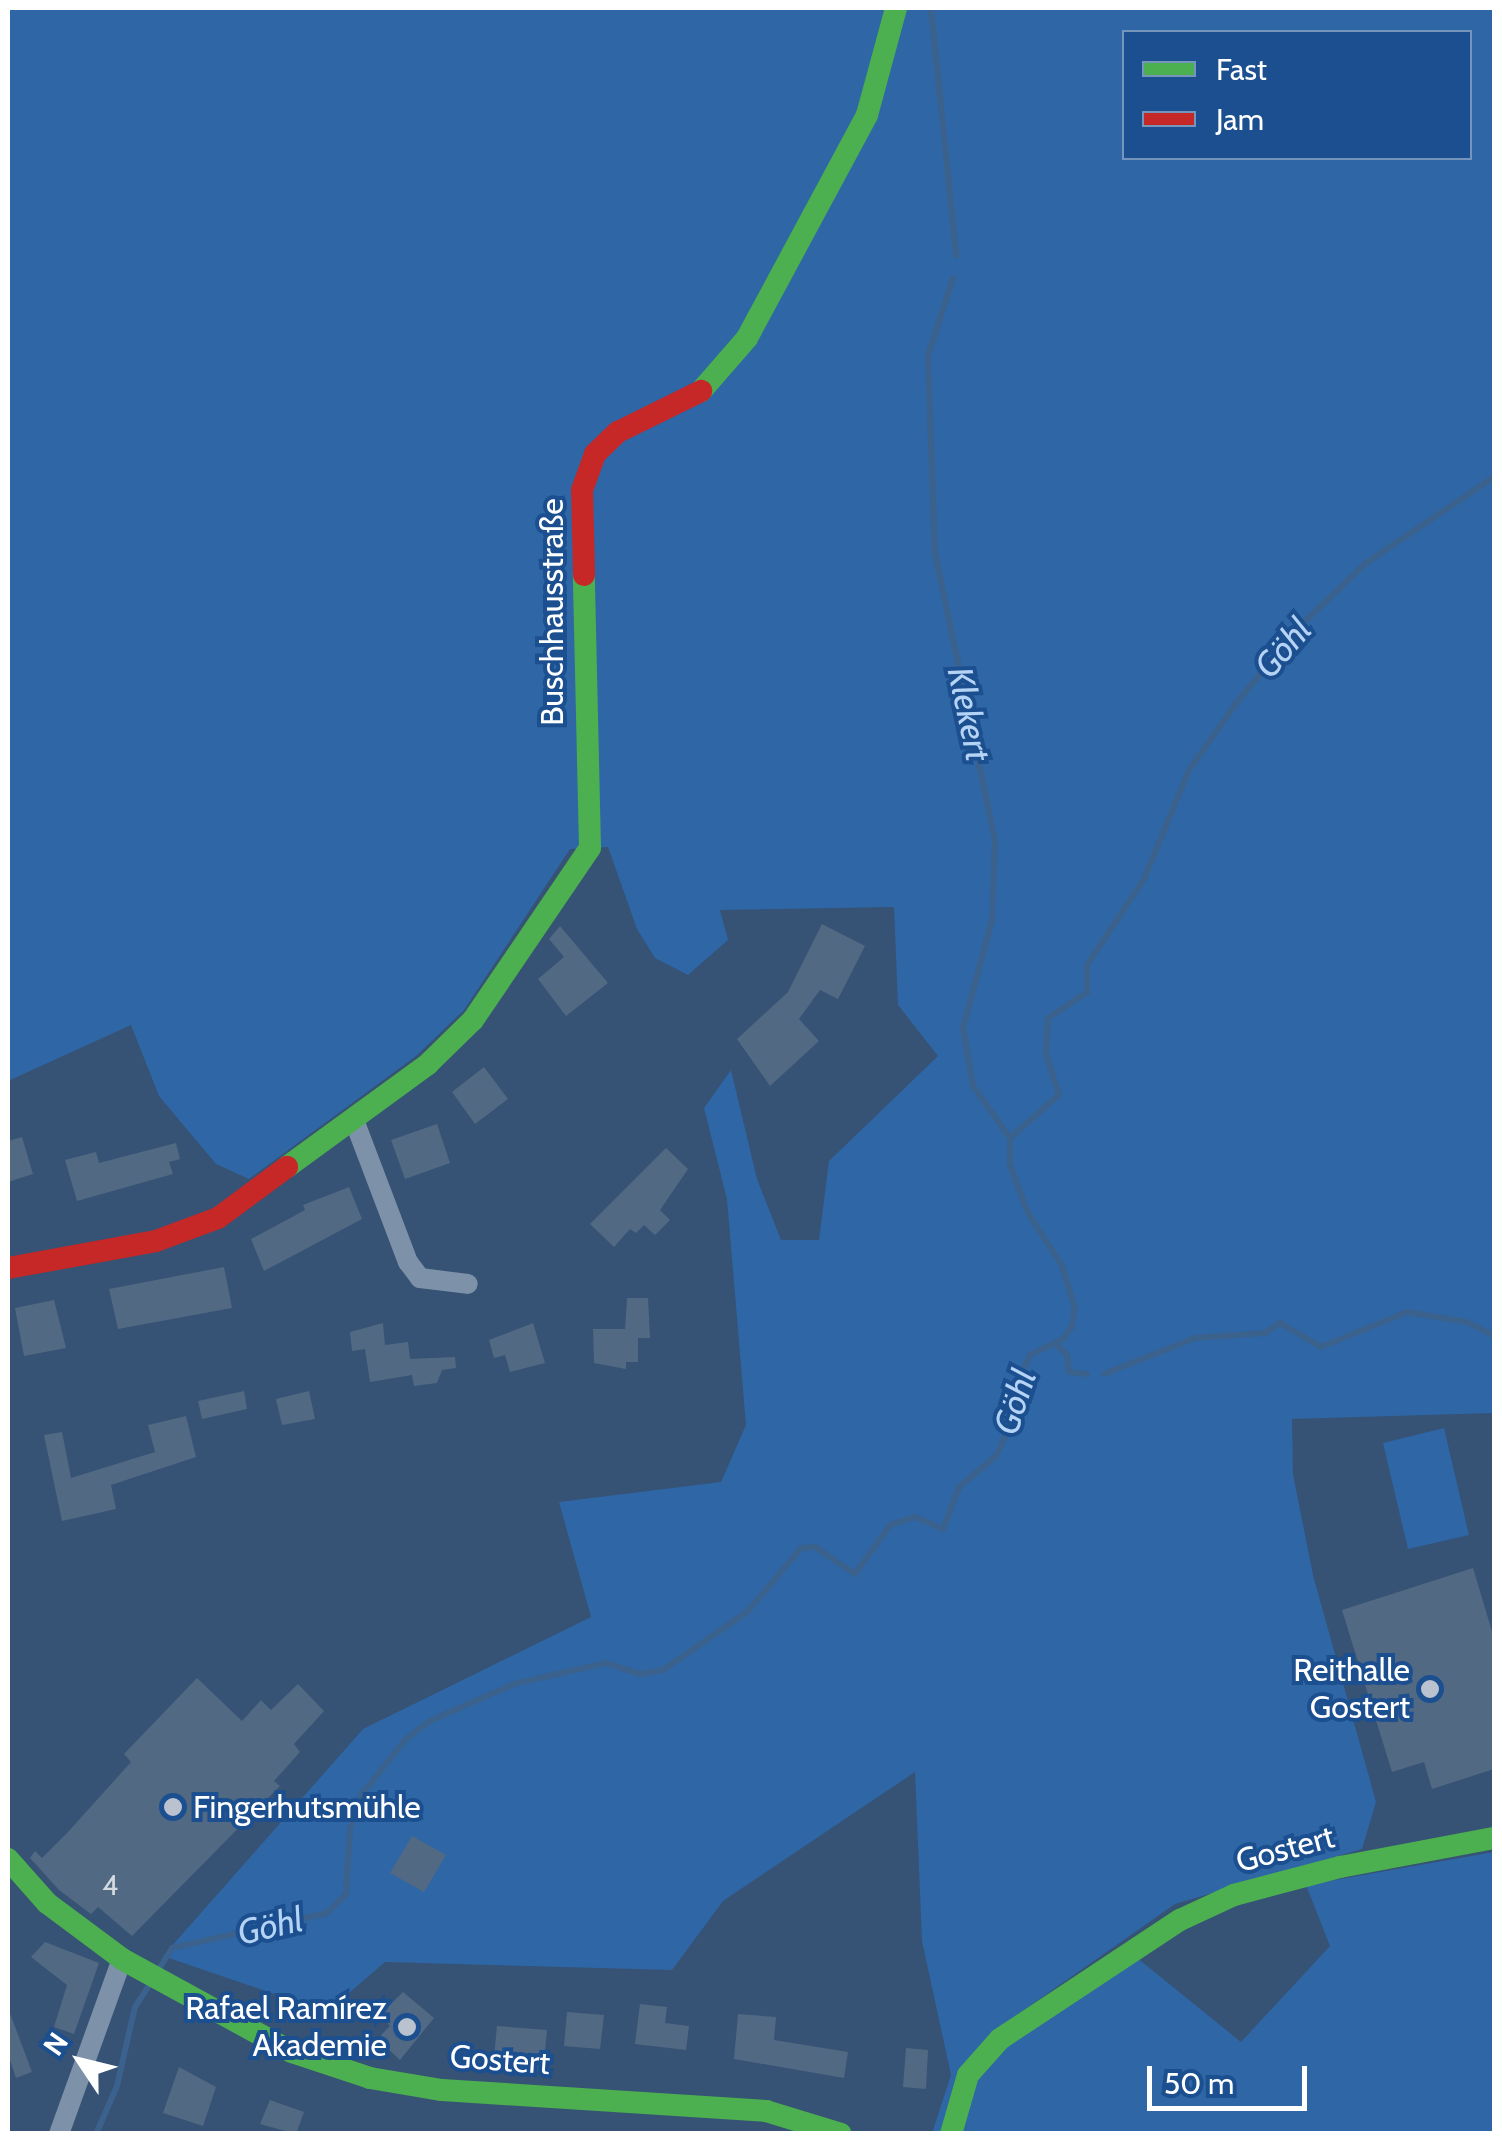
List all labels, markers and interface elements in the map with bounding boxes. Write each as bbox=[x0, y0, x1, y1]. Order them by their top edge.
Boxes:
legend bbox=[1122, 30, 1472, 160]
text: Fast bbox=[1216, 51, 1267, 88]
text: Jam bbox=[1216, 101, 1264, 138]
street label: Buschhausstraße bbox=[533, 498, 571, 726]
water label: Göhl bbox=[1246, 609, 1320, 687]
water label: Klekert bbox=[939, 663, 999, 765]
water label: Göhl bbox=[985, 1364, 1045, 1440]
place label: Reithalle Gostert bbox=[1293, 1652, 1410, 1727]
marker: Reithalle Gostert bbox=[1419, 1678, 1441, 1700]
place label: Fingerhutsmühle bbox=[193, 1788, 421, 1826]
marker: Fingerhutsmühle bbox=[162, 1796, 184, 1818]
street label: Gostert bbox=[1232, 1817, 1338, 1881]
house number: 4 bbox=[102, 1868, 118, 1902]
water label: Göhl bbox=[233, 1898, 307, 1954]
place label: Rafael Ramírez Akademie bbox=[185, 1990, 387, 2065]
north arrow bbox=[30, 2011, 130, 2111]
marker: Rafael Ramírez Akademie bbox=[396, 2016, 418, 2038]
text: N bbox=[36, 2026, 75, 2062]
street label: Gostert bbox=[449, 2037, 551, 2083]
scale bar bbox=[1152, 2046, 1312, 2108]
text: 50 m bbox=[1164, 2065, 1234, 2102]

